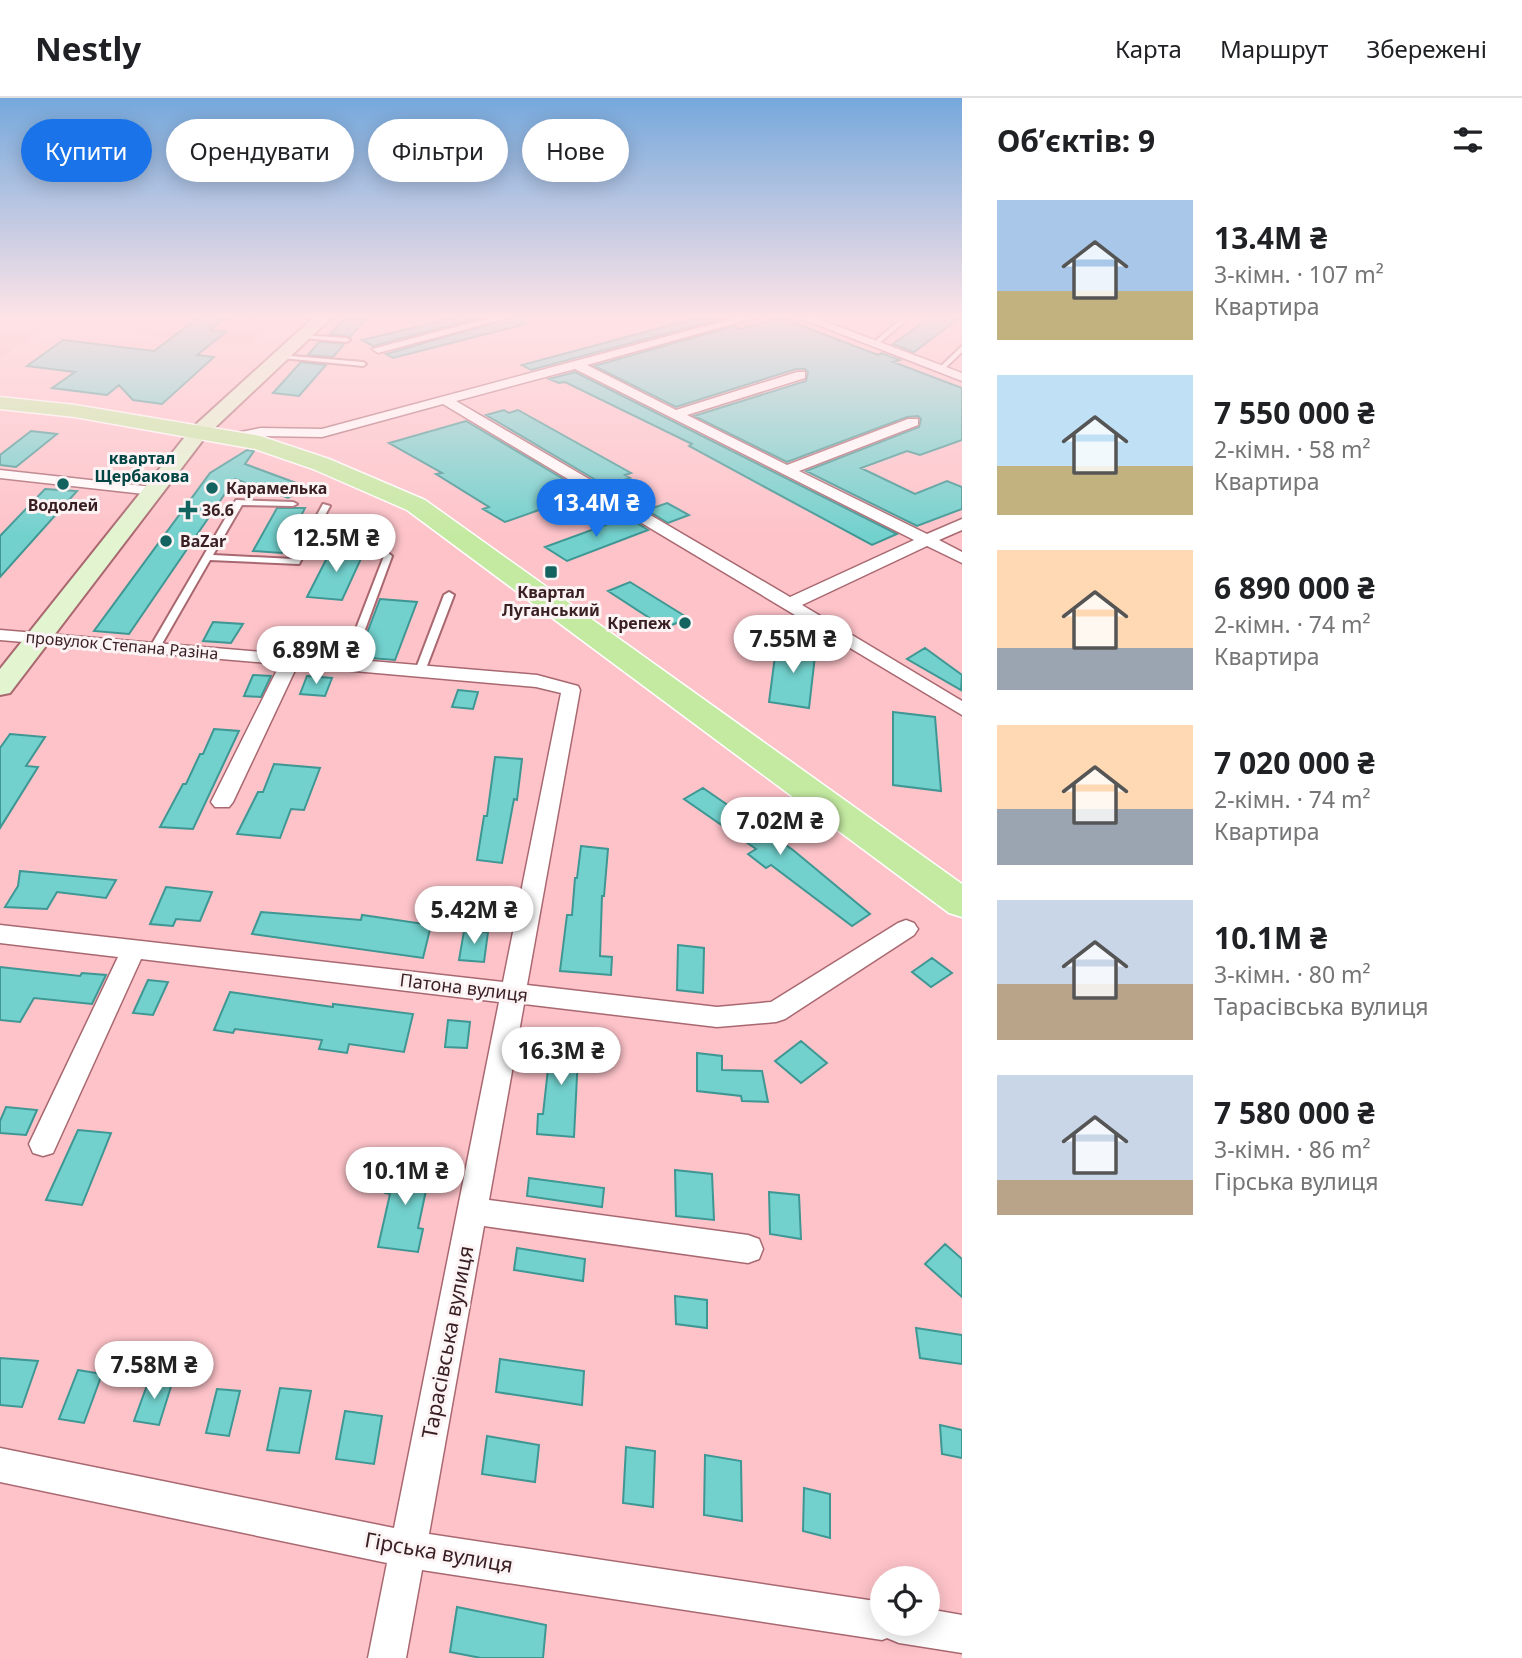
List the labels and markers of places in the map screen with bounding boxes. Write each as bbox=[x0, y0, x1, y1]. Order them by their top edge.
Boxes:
marker: Водолей bbox=[55, 476, 71, 492]
place label: Карамелька bbox=[226, 477, 327, 499]
marker: Карамелька bbox=[204, 480, 220, 496]
pin: 13.4M ₴ bbox=[531, 480, 661, 539]
place label: Водолей bbox=[28, 494, 98, 516]
place label: 36.6 bbox=[202, 499, 234, 521]
marker: 36.6 bbox=[180, 502, 196, 518]
pin: 12.5M ₴ bbox=[271, 514, 401, 574]
place label: BaZar bbox=[180, 530, 226, 552]
marker: BaZar bbox=[158, 533, 174, 549]
marker: Квартал Луганський bbox=[543, 564, 559, 580]
place label: Квартал Луганський bbox=[502, 581, 600, 621]
place label: Крепеж bbox=[607, 612, 671, 634]
marker: Крепеж bbox=[677, 615, 693, 631]
pin: 7.55M ₴ bbox=[728, 616, 858, 675]
pin: 6.89M ₴ bbox=[251, 626, 381, 686]
pin: 7.02M ₴ bbox=[715, 798, 845, 857]
pin: 5.42M ₴ bbox=[409, 886, 539, 946]
pin: 16.3M ₴ bbox=[496, 1028, 626, 1087]
pin: 10.1M ₴ bbox=[340, 1148, 470, 1207]
pin: 7.58M ₴ bbox=[89, 1342, 219, 1401]

